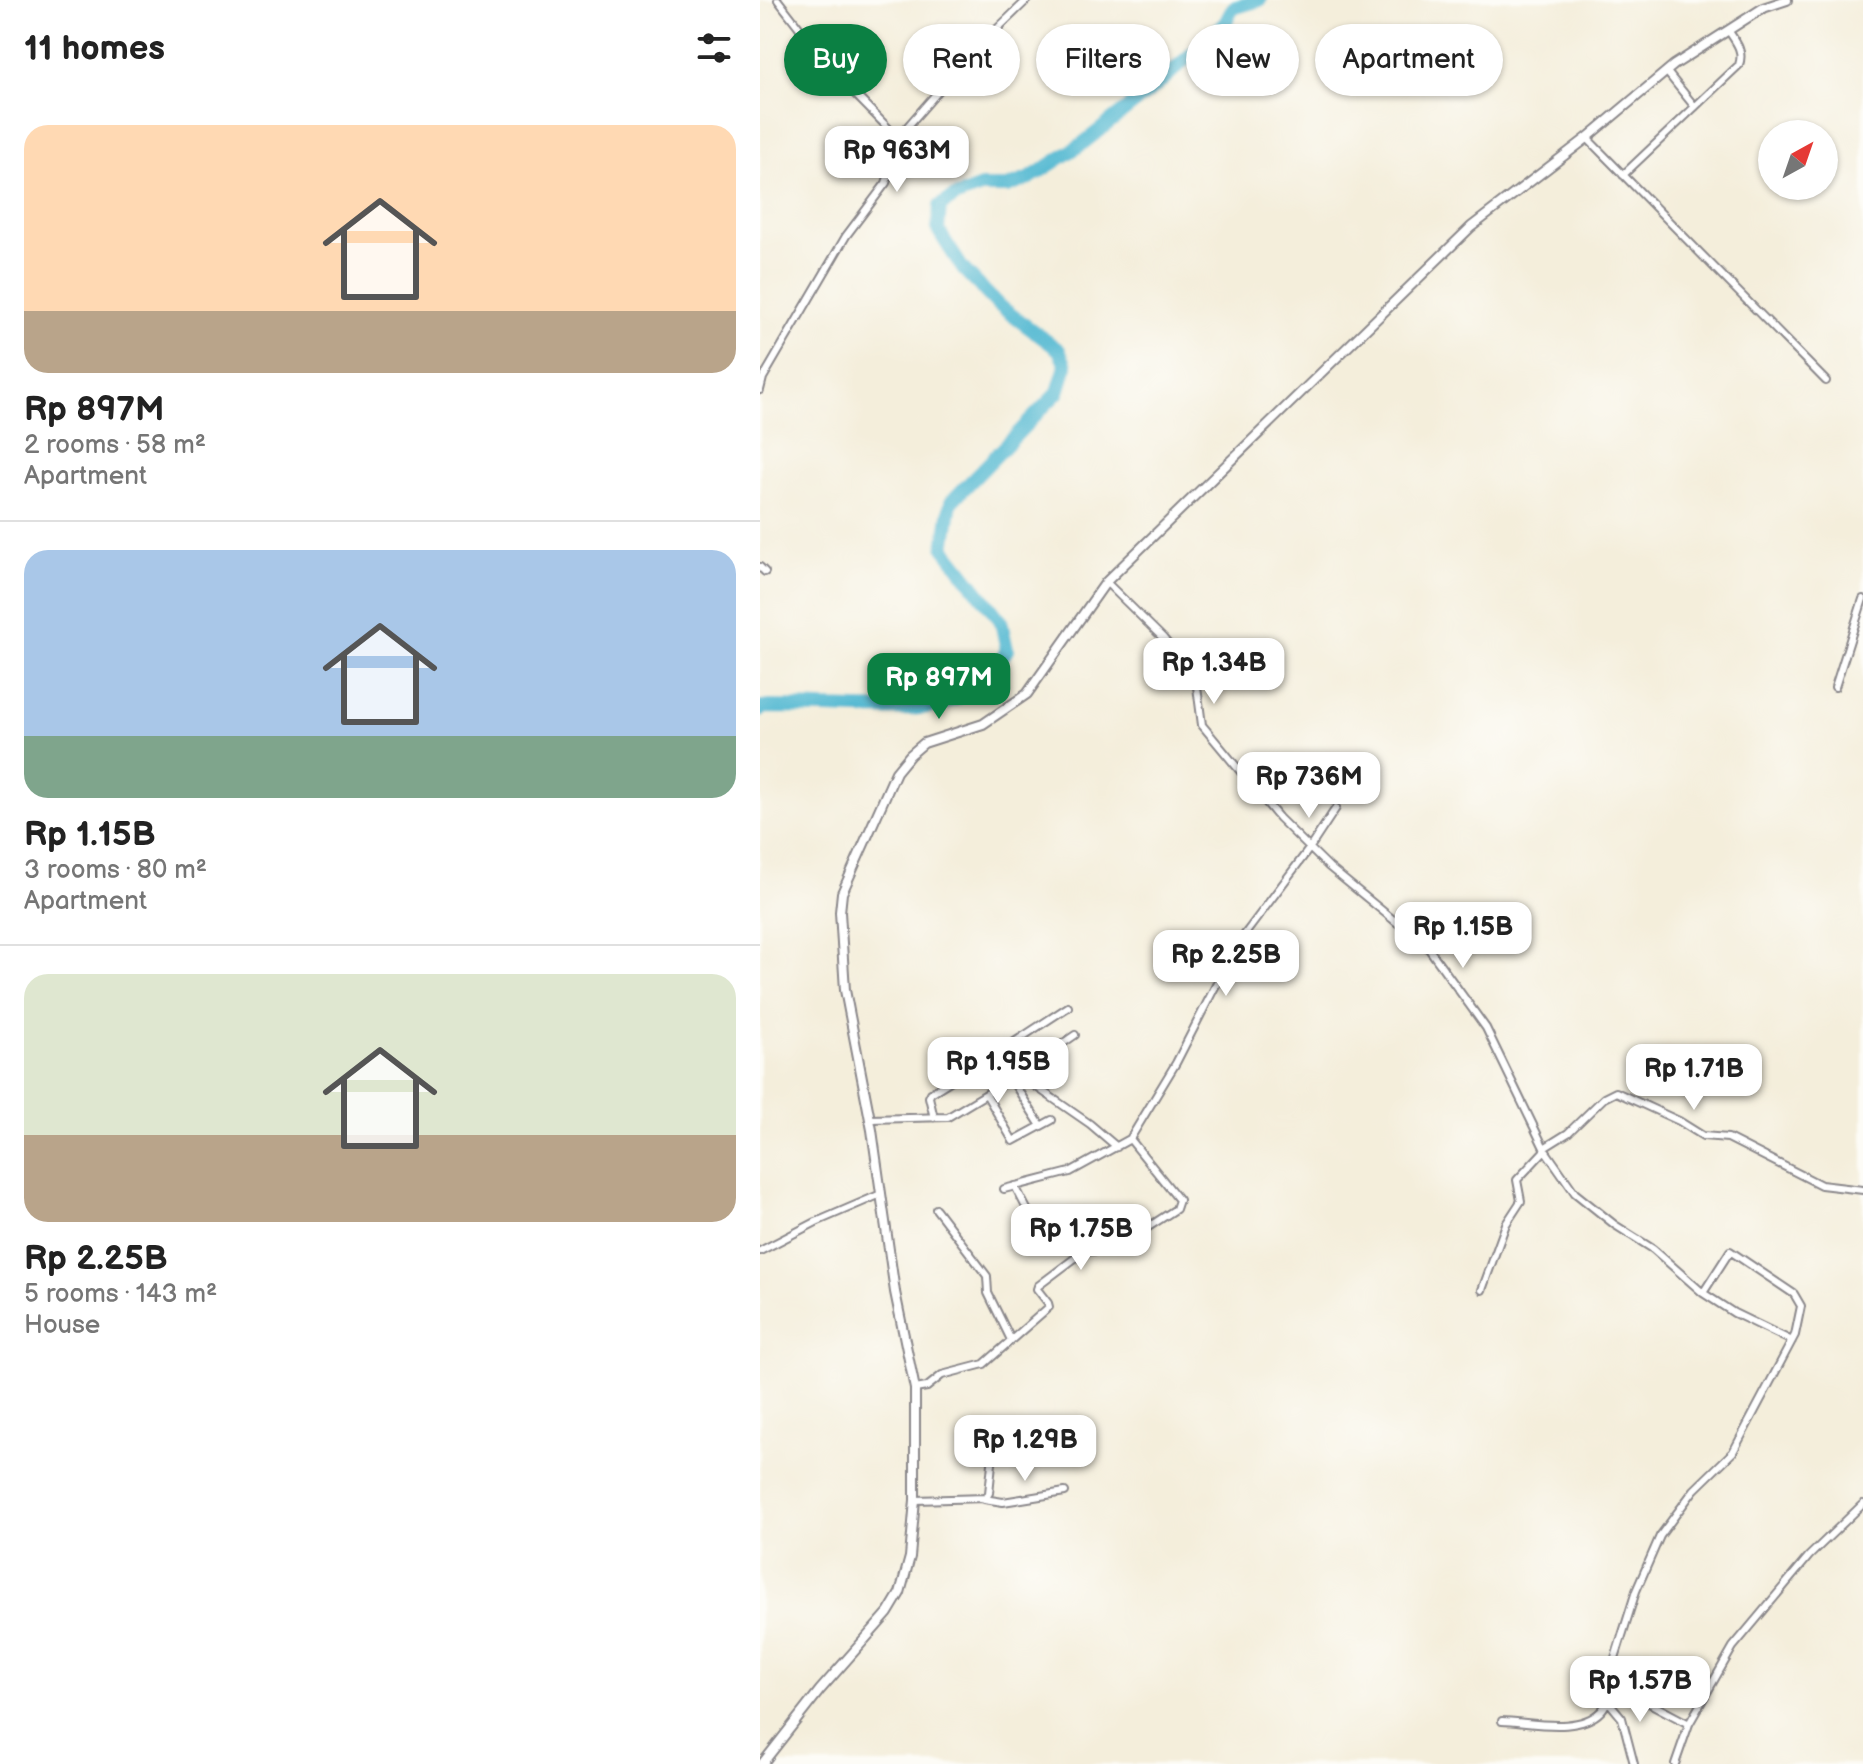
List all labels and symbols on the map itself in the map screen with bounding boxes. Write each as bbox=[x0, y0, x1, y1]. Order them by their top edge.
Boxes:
north arrow bbox=[1758, 120, 1838, 200]
pin: Rp 963M bbox=[823, 126, 971, 194]
pin: Rp 1.34B bbox=[1131, 638, 1297, 706]
pin: Rp 897M bbox=[865, 653, 1013, 721]
pin: Rp 736M bbox=[1235, 752, 1383, 820]
pin: Rp 1.15B bbox=[1380, 902, 1546, 970]
pin: Rp 2.25B bbox=[1143, 930, 1309, 998]
pin: Rp 1.95B bbox=[915, 1037, 1081, 1105]
pin: Rp 1.71B bbox=[1611, 1044, 1777, 1112]
pin: Rp 1.75B bbox=[998, 1204, 1164, 1272]
pin: Rp 1.29B bbox=[942, 1415, 1108, 1483]
pin: Rp 1.57B bbox=[1557, 1656, 1723, 1724]

